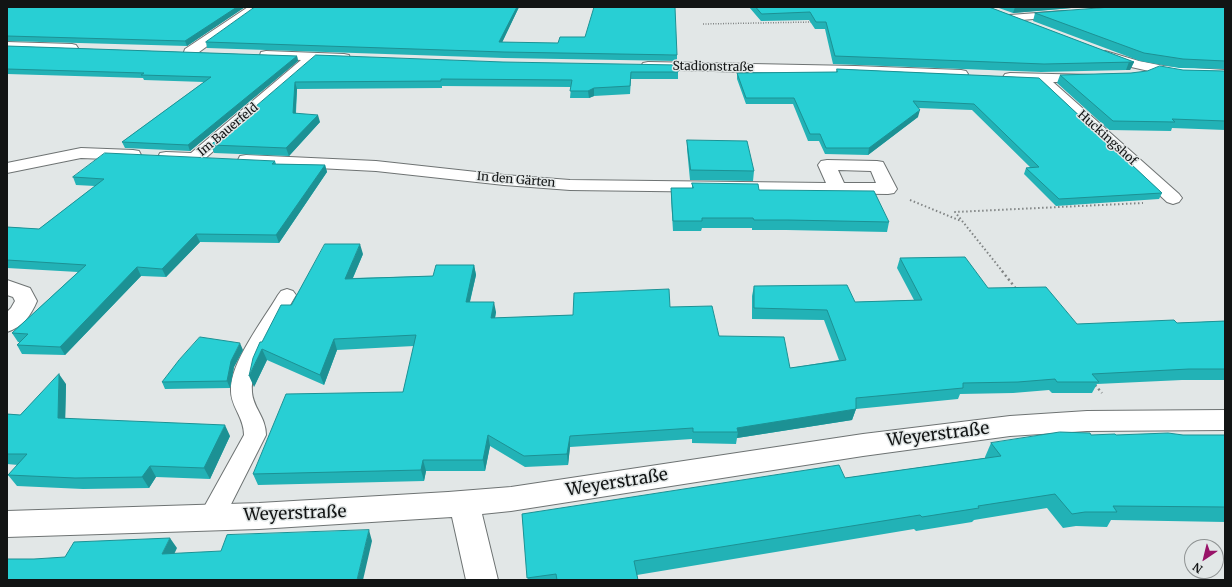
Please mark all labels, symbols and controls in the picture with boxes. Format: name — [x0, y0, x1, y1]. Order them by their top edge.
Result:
street label: Stadionstraße — [672, 59, 754, 75]
street label: Im Bauerfeld — [195, 101, 261, 159]
street label: Huckingshof — [1075, 108, 1139, 168]
street label: In den Gärten — [476, 169, 556, 191]
street label: Weyerstraße — [886, 419, 990, 451]
street label: Weyerstraße — [565, 465, 669, 501]
street label: Weyerstraße — [243, 502, 347, 526]
north arrow — [1184, 539, 1224, 579]
text: N — [1190, 560, 1205, 576]

